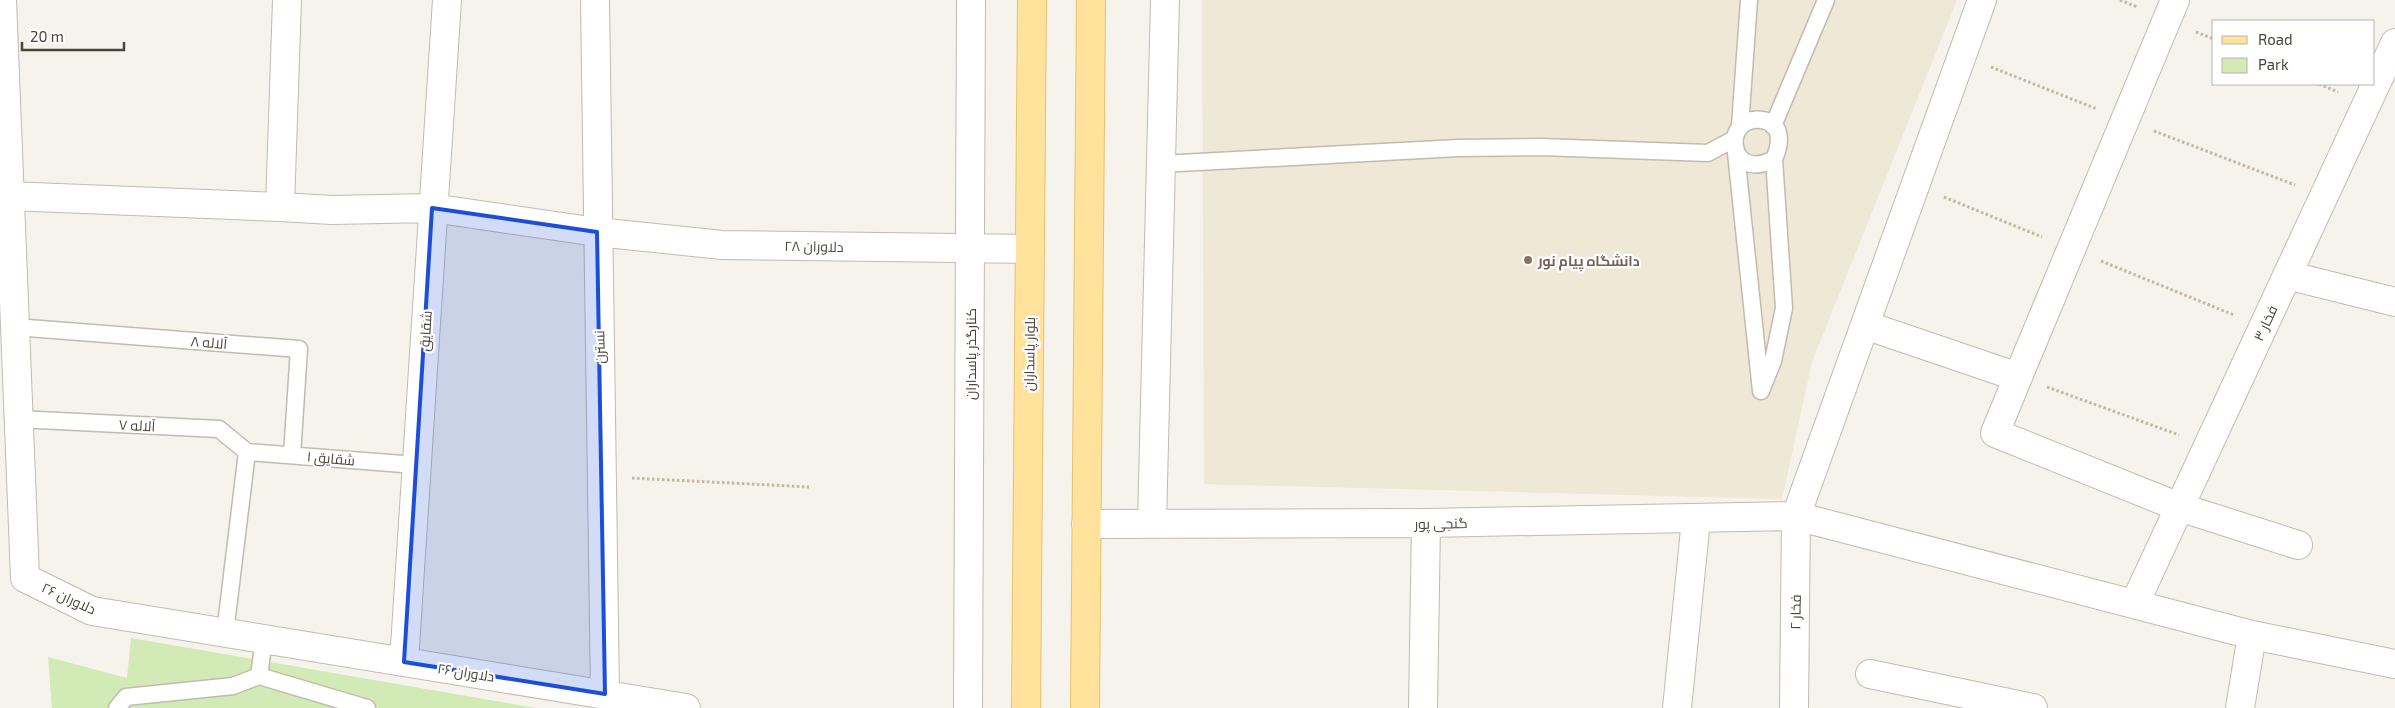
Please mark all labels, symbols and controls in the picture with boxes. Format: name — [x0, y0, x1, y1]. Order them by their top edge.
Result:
scale bar — [22, 20, 125, 52]
legend — [2212, 20, 2375, 85]
text: 20 m — [30, 27, 64, 45]
text: Road — [2258, 30, 2293, 48]
text: Park — [2258, 55, 2289, 73]
street label: دلاوران ۲۸ — [784, 237, 844, 255]
place label: دانشگاه پیام نور — [1537, 252, 1640, 272]
marker: دانشگاه پیام نور — [1522, 254, 1534, 266]
street label: فخار ۳ — [2249, 302, 2281, 344]
street label: کنارگذر پاسداران — [962, 308, 981, 400]
street label: شقایق — [415, 310, 436, 352]
street label: بلوار پاسداران — [1020, 317, 1040, 391]
street label: نسترن — [590, 330, 608, 364]
street label: آلاله ۸ — [190, 332, 228, 352]
street label: آلاله ۷ — [118, 416, 156, 434]
street label: شقایق ۱ — [306, 447, 356, 470]
street label: گنجی پور — [1413, 514, 1468, 534]
street label: دلاوران ۲۶ — [39, 579, 99, 617]
street label: فخار ۲ — [1786, 594, 1804, 630]
street label: دلاوران ۲۶ — [436, 659, 496, 685]

